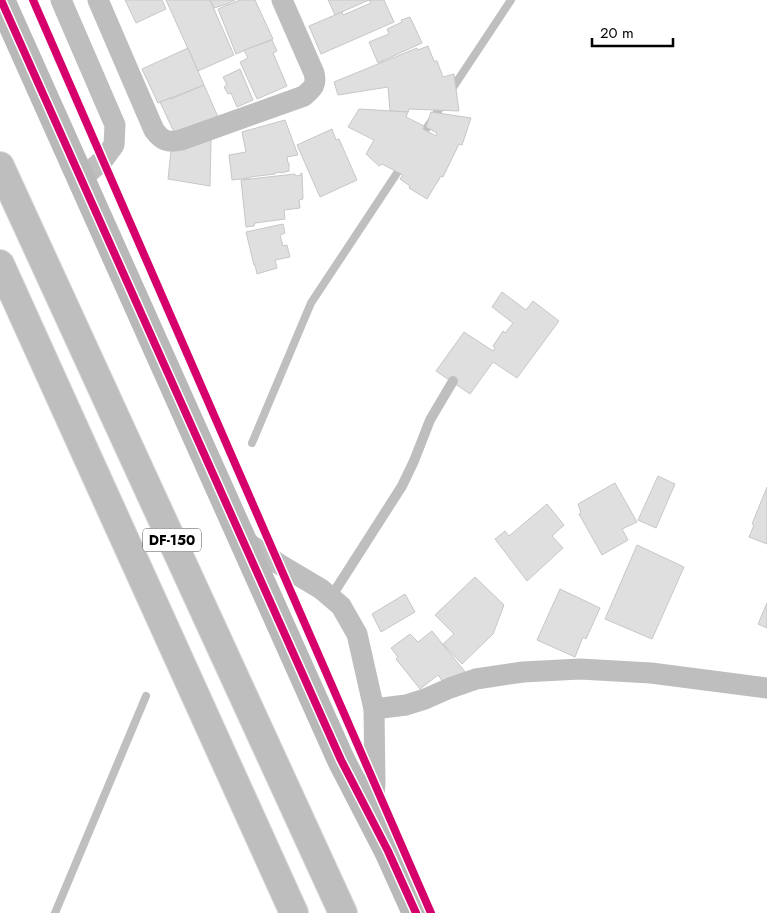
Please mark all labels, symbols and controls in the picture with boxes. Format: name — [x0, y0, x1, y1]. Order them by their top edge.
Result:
scale bar — [592, 15, 673, 47]
text: 20 m — [600, 22, 634, 44]
road number: DF-150 — [143, 528, 201, 552]

